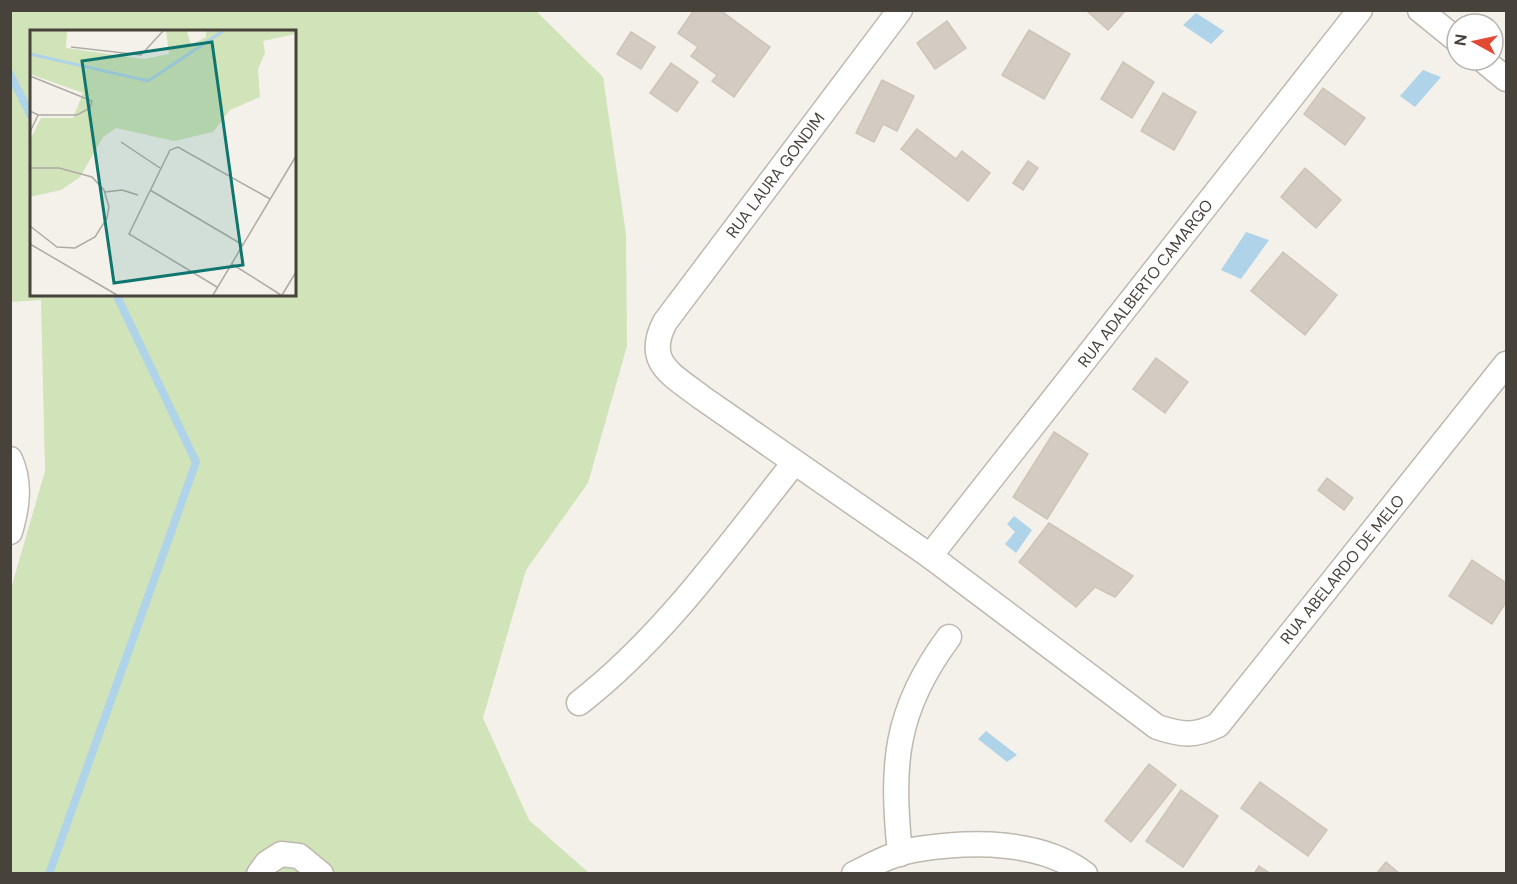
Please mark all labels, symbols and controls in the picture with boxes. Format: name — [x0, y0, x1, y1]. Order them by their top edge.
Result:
north arrow — [1445, 12, 1505, 72]
inset map — [30, 30, 296, 296]
text: N — [1449, 33, 1472, 47]
street label: RUA LAURA GONDIM — [721, 108, 829, 242]
street label: RUA ADALBERTO CAMARGO — [1073, 195, 1218, 372]
street label: RUA ABELARDO DE MELO — [1276, 490, 1409, 648]

